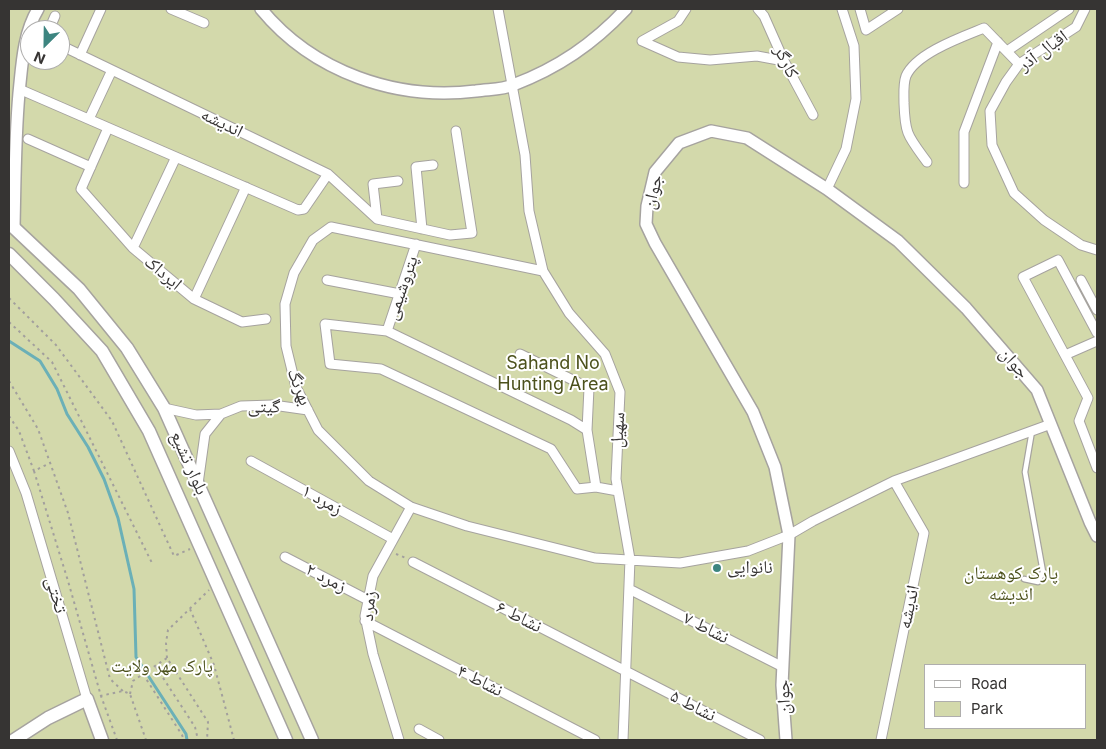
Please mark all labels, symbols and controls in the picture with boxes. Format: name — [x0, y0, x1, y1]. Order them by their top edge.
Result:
north arrow — [20, 20, 70, 70]
street label: اقبال آذر — [1014, 26, 1072, 76]
street label: کارگر — [769, 42, 803, 82]
text: N — [31, 48, 48, 68]
street label: اندیشه — [197, 104, 247, 142]
street label: جوان — [638, 173, 668, 211]
street label: ایرداک — [140, 251, 186, 295]
street label: پتروشیمی — [381, 253, 423, 323]
street label: جوان — [994, 343, 1034, 383]
park label: Sahand No Hunting Area — [497, 353, 609, 396]
street label: بهرنگ — [282, 365, 316, 409]
street label: گیتی — [247, 396, 281, 418]
street label: سهیل — [606, 412, 630, 448]
street label: بلوار تشیع — [165, 428, 213, 498]
street label: زمرد ۱ — [298, 480, 346, 520]
place label: نانوایی — [727, 557, 773, 579]
street label: زمرد ۲ — [302, 559, 350, 597]
marker: نانوایی — [711, 562, 723, 574]
park label: پارک کوهستان اندیشه — [964, 563, 1058, 606]
street label: تختی — [41, 574, 71, 616]
street label: اندیشه — [894, 583, 924, 631]
street label: زمرد — [357, 590, 381, 622]
street label: نشاط ۶ — [493, 596, 545, 638]
street label: نشاط ۷ — [680, 607, 732, 649]
park label: پارک مهر ولایت — [111, 656, 213, 678]
street label: نشاط ۴ — [454, 660, 506, 702]
legend — [924, 664, 1086, 729]
text: Road — [971, 674, 1007, 693]
street label: جوان — [773, 679, 795, 715]
street label: نشاط ۵ — [667, 685, 719, 727]
text: Park — [971, 699, 1003, 718]

